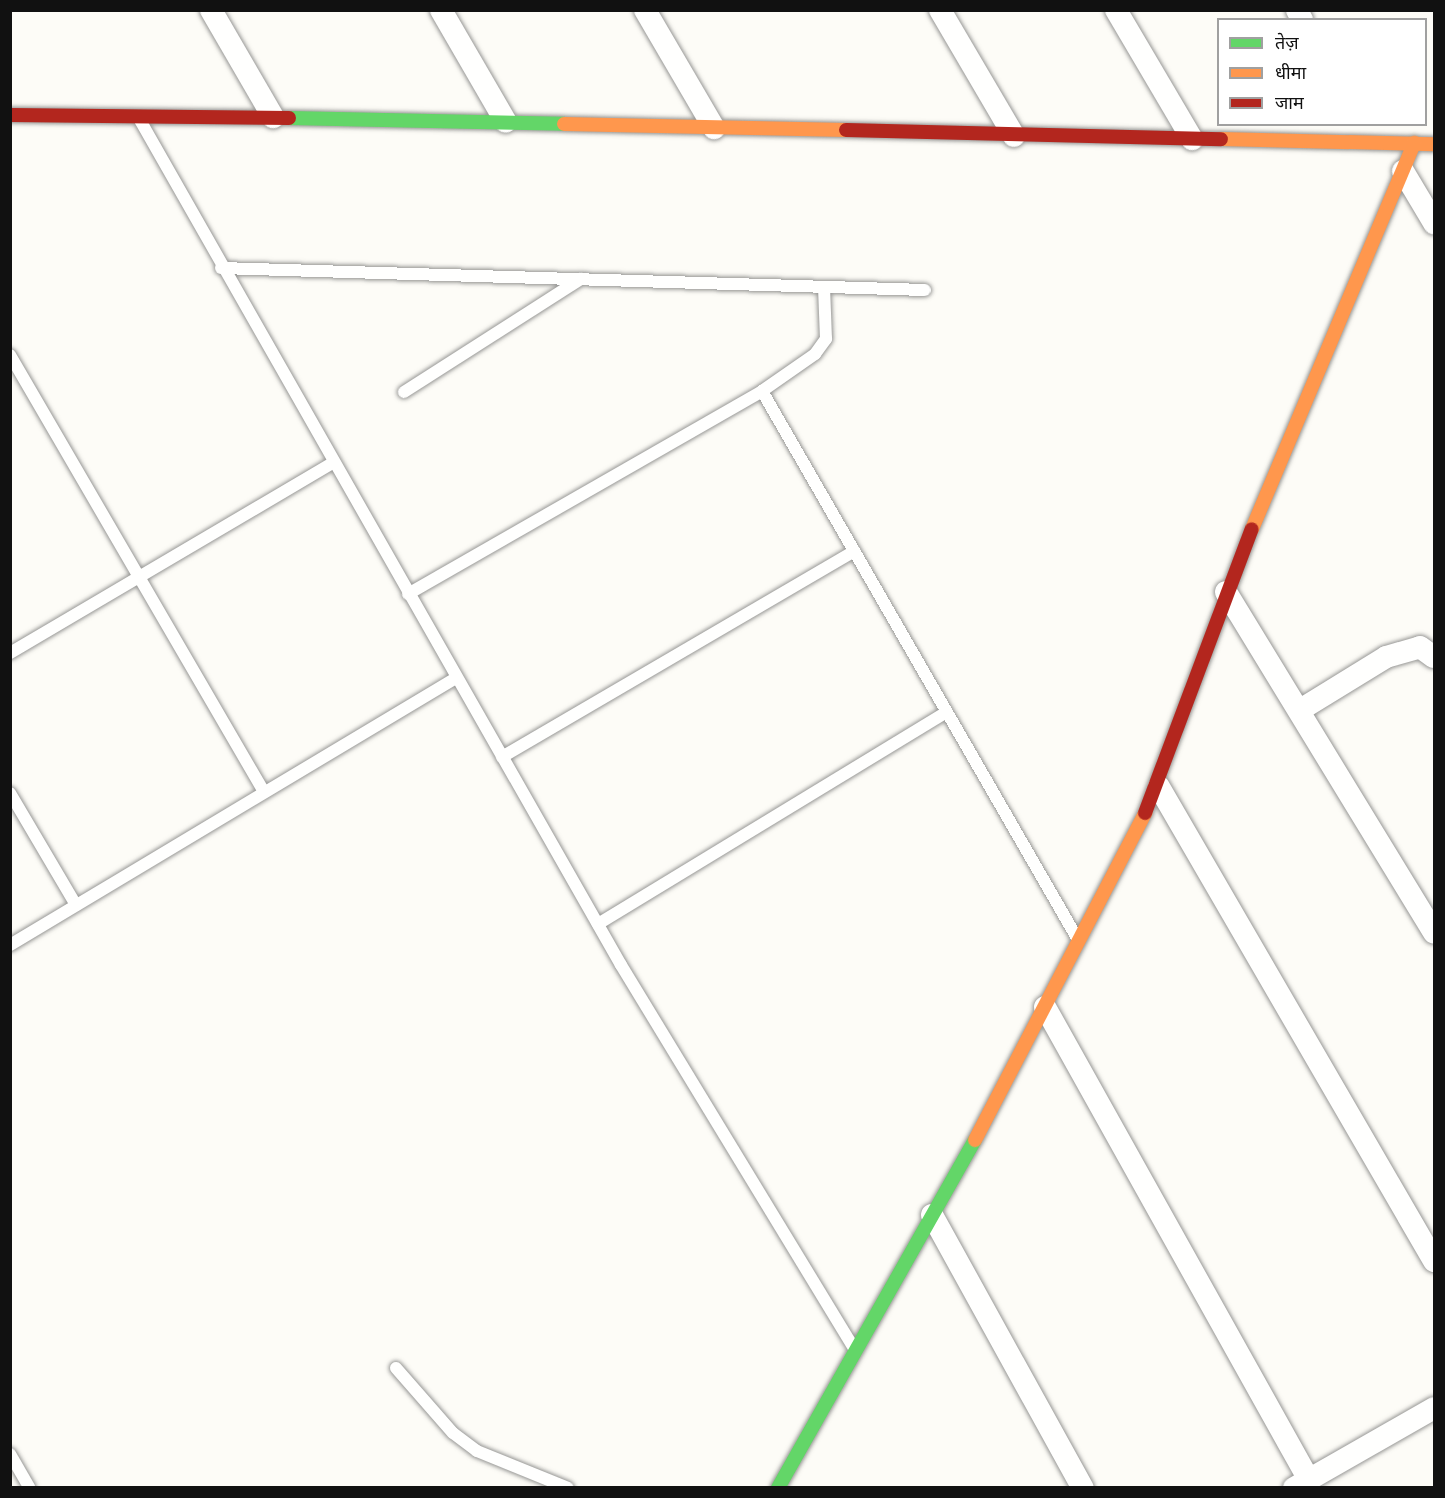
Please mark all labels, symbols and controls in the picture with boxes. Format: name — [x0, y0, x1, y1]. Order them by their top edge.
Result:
legend — [1217, 18, 1427, 126]
text: तेज़ — [1275, 31, 1299, 54]
text: धीमा — [1275, 61, 1306, 84]
text: जाम — [1275, 91, 1304, 114]

